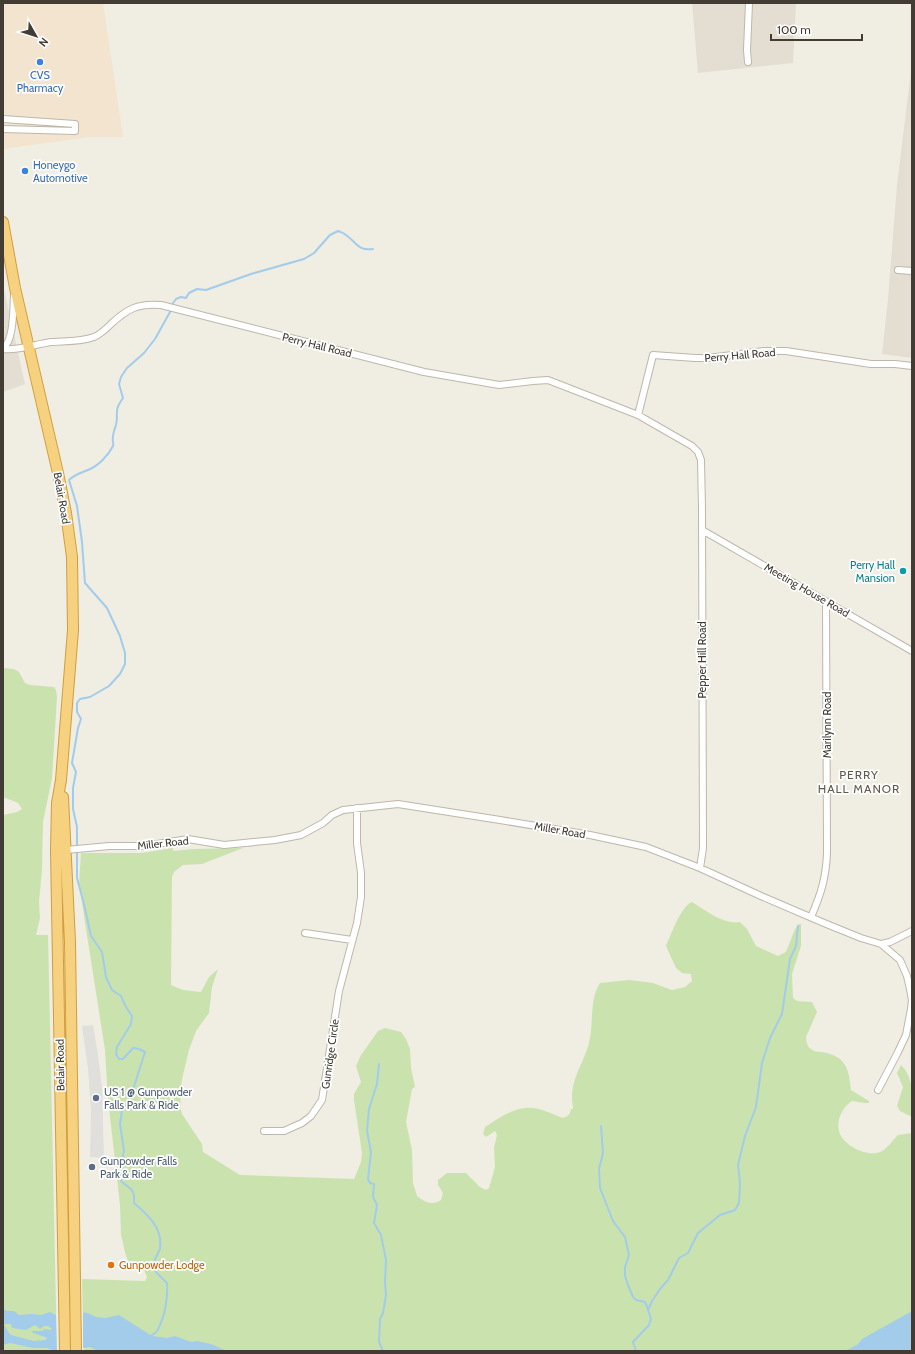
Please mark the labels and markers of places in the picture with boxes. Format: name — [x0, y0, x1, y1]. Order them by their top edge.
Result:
marker: CVS Pharmacy — [35, 57, 45, 67]
place label: CVS Pharmacy — [17, 68, 64, 95]
place label: Honeygo Automotive — [33, 158, 88, 185]
marker: Honeygo Automotive — [20, 166, 30, 176]
place label: Perry Hall Mansion — [850, 558, 895, 585]
marker: Perry Hall Mansion — [898, 566, 908, 576]
place label: US 1 @ Gunpowder Falls Park & Ride — [104, 1085, 192, 1112]
marker: US 1 @ Gunpowder Falls Park & Ride — [91, 1093, 101, 1103]
place label: Gunpowder Falls Park & Ride — [100, 1154, 178, 1181]
marker: Gunpowder Falls Park & Ride — [87, 1162, 97, 1172]
place label: Gunpowder Lodge — [119, 1258, 205, 1272]
marker: Gunpowder Lodge — [106, 1260, 116, 1270]

